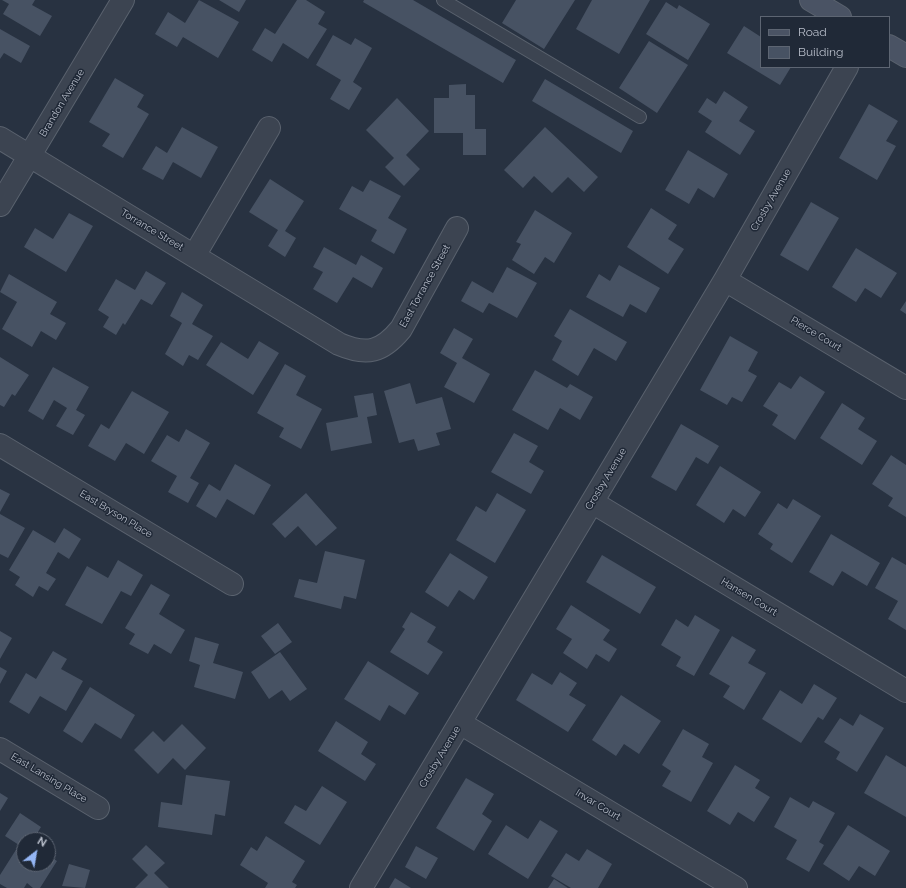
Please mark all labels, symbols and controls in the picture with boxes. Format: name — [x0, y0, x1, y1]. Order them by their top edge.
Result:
legend — [760, 16, 890, 68]
text: Road — [798, 25, 827, 39]
text: Building — [798, 45, 844, 59]
street label: Brandon Avenue — [37, 67, 87, 139]
street label: Crosby Avenue — [748, 167, 794, 233]
street label: Torrance Street — [119, 207, 185, 253]
street label: East Torrance Street — [397, 242, 453, 330]
street label: Pierce Court — [788, 314, 844, 354]
street label: Crosby Avenue — [583, 446, 629, 512]
street label: East Bryson Place — [78, 488, 154, 540]
street label: Hansen Court — [719, 576, 779, 618]
street label: Crosby Avenue — [417, 724, 463, 790]
street label: East Lansing Place — [9, 751, 89, 805]
street label: Invar Court — [573, 787, 623, 823]
north arrow — [16, 832, 56, 872]
text: N — [35, 834, 49, 850]

